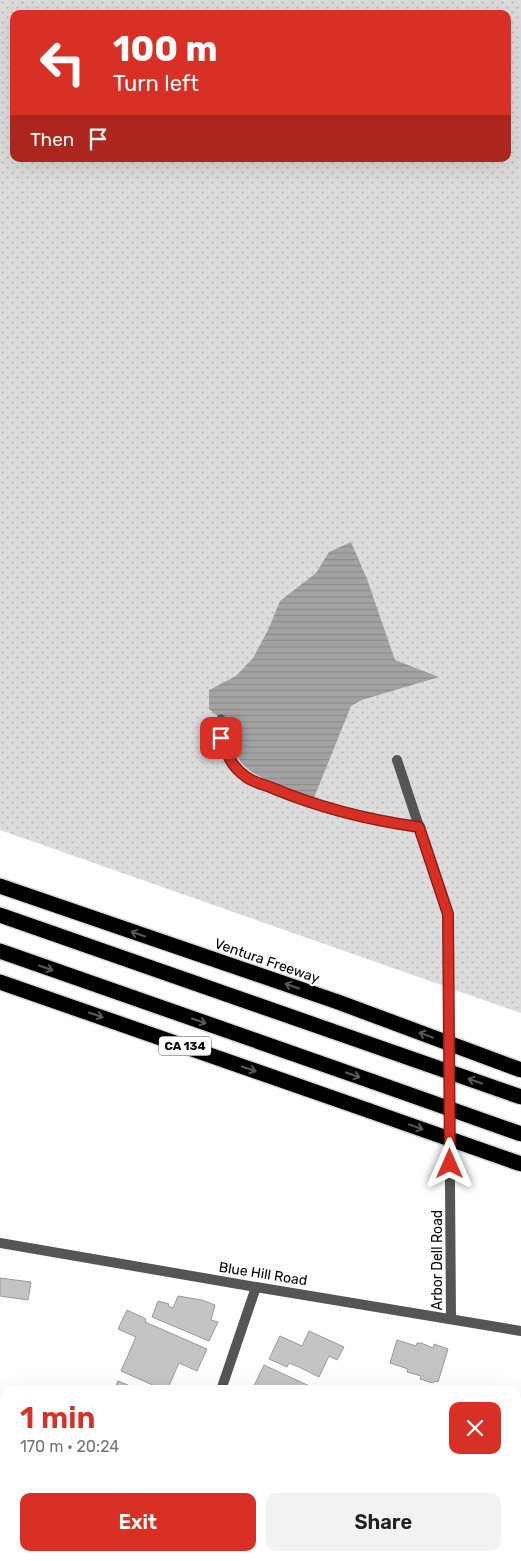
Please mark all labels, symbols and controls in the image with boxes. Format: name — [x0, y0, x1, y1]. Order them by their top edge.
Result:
text: 100 m — [113, 28, 218, 70]
icon: left — [30, 30, 95, 95]
text: Turn left — [113, 70, 199, 97]
icon: arrive — [84, 125, 112, 153]
text: Then — [30, 128, 74, 151]
pin — [200, 717, 242, 759]
icon: arrive — [207, 724, 235, 752]
one-way arrow — [130, 928, 146, 938]
street label: Ventura Freeway — [212, 935, 322, 987]
one-way arrow — [38, 963, 54, 973]
one-way arrow — [284, 981, 300, 991]
one-way arrow — [87, 1011, 103, 1021]
one-way arrow — [191, 1017, 207, 1026]
one-way arrow — [419, 1030, 434, 1039]
road number: CA 134 — [159, 1036, 211, 1056]
one-way arrow — [241, 1065, 257, 1074]
one-way arrow — [345, 1071, 360, 1080]
one-way arrow — [468, 1076, 483, 1085]
one-way arrow — [408, 1123, 423, 1132]
position arrow — [423, 1137, 475, 1189]
street label: Arbor Dell Road — [429, 1210, 446, 1310]
street label: Blue Hill Road — [218, 1259, 308, 1289]
text: 1 min — [20, 1400, 95, 1436]
button: close — [449, 1402, 501, 1454]
text: 170 m · 20:24 — [20, 1437, 119, 1456]
button: Exit — [20, 1493, 256, 1551]
button: Share — [266, 1493, 501, 1551]

